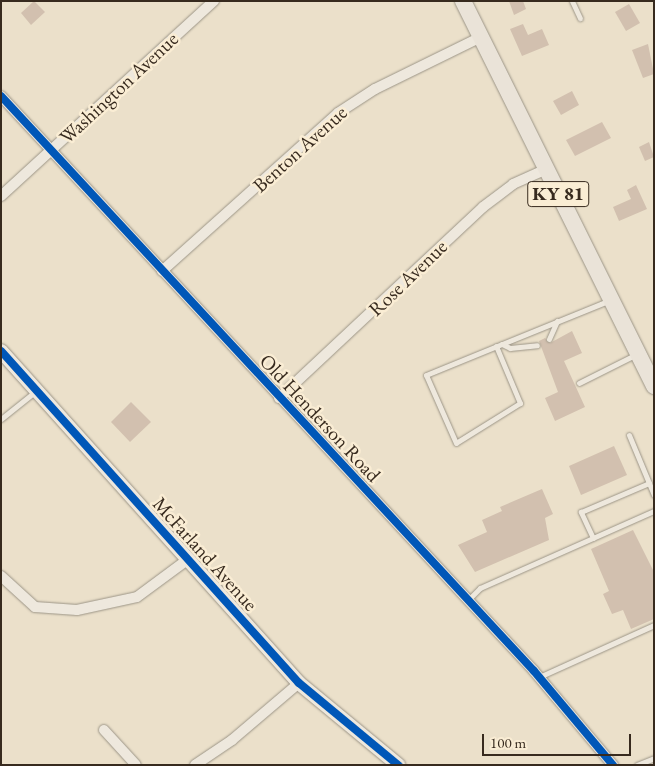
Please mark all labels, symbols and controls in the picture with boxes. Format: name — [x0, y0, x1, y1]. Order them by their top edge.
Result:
street label: Washington Avenue — [55, 27, 183, 149]
street label: Benton Avenue — [248, 101, 352, 197]
road number: KY 81 — [527, 178, 589, 210]
street label: Rose Avenue — [364, 235, 452, 321]
street label: Old Henderson Road — [255, 349, 385, 487]
street label: McFarland Avenue — [148, 492, 262, 616]
scale bar — [485, 724, 634, 756]
text: 100 m — [490, 733, 526, 752]

